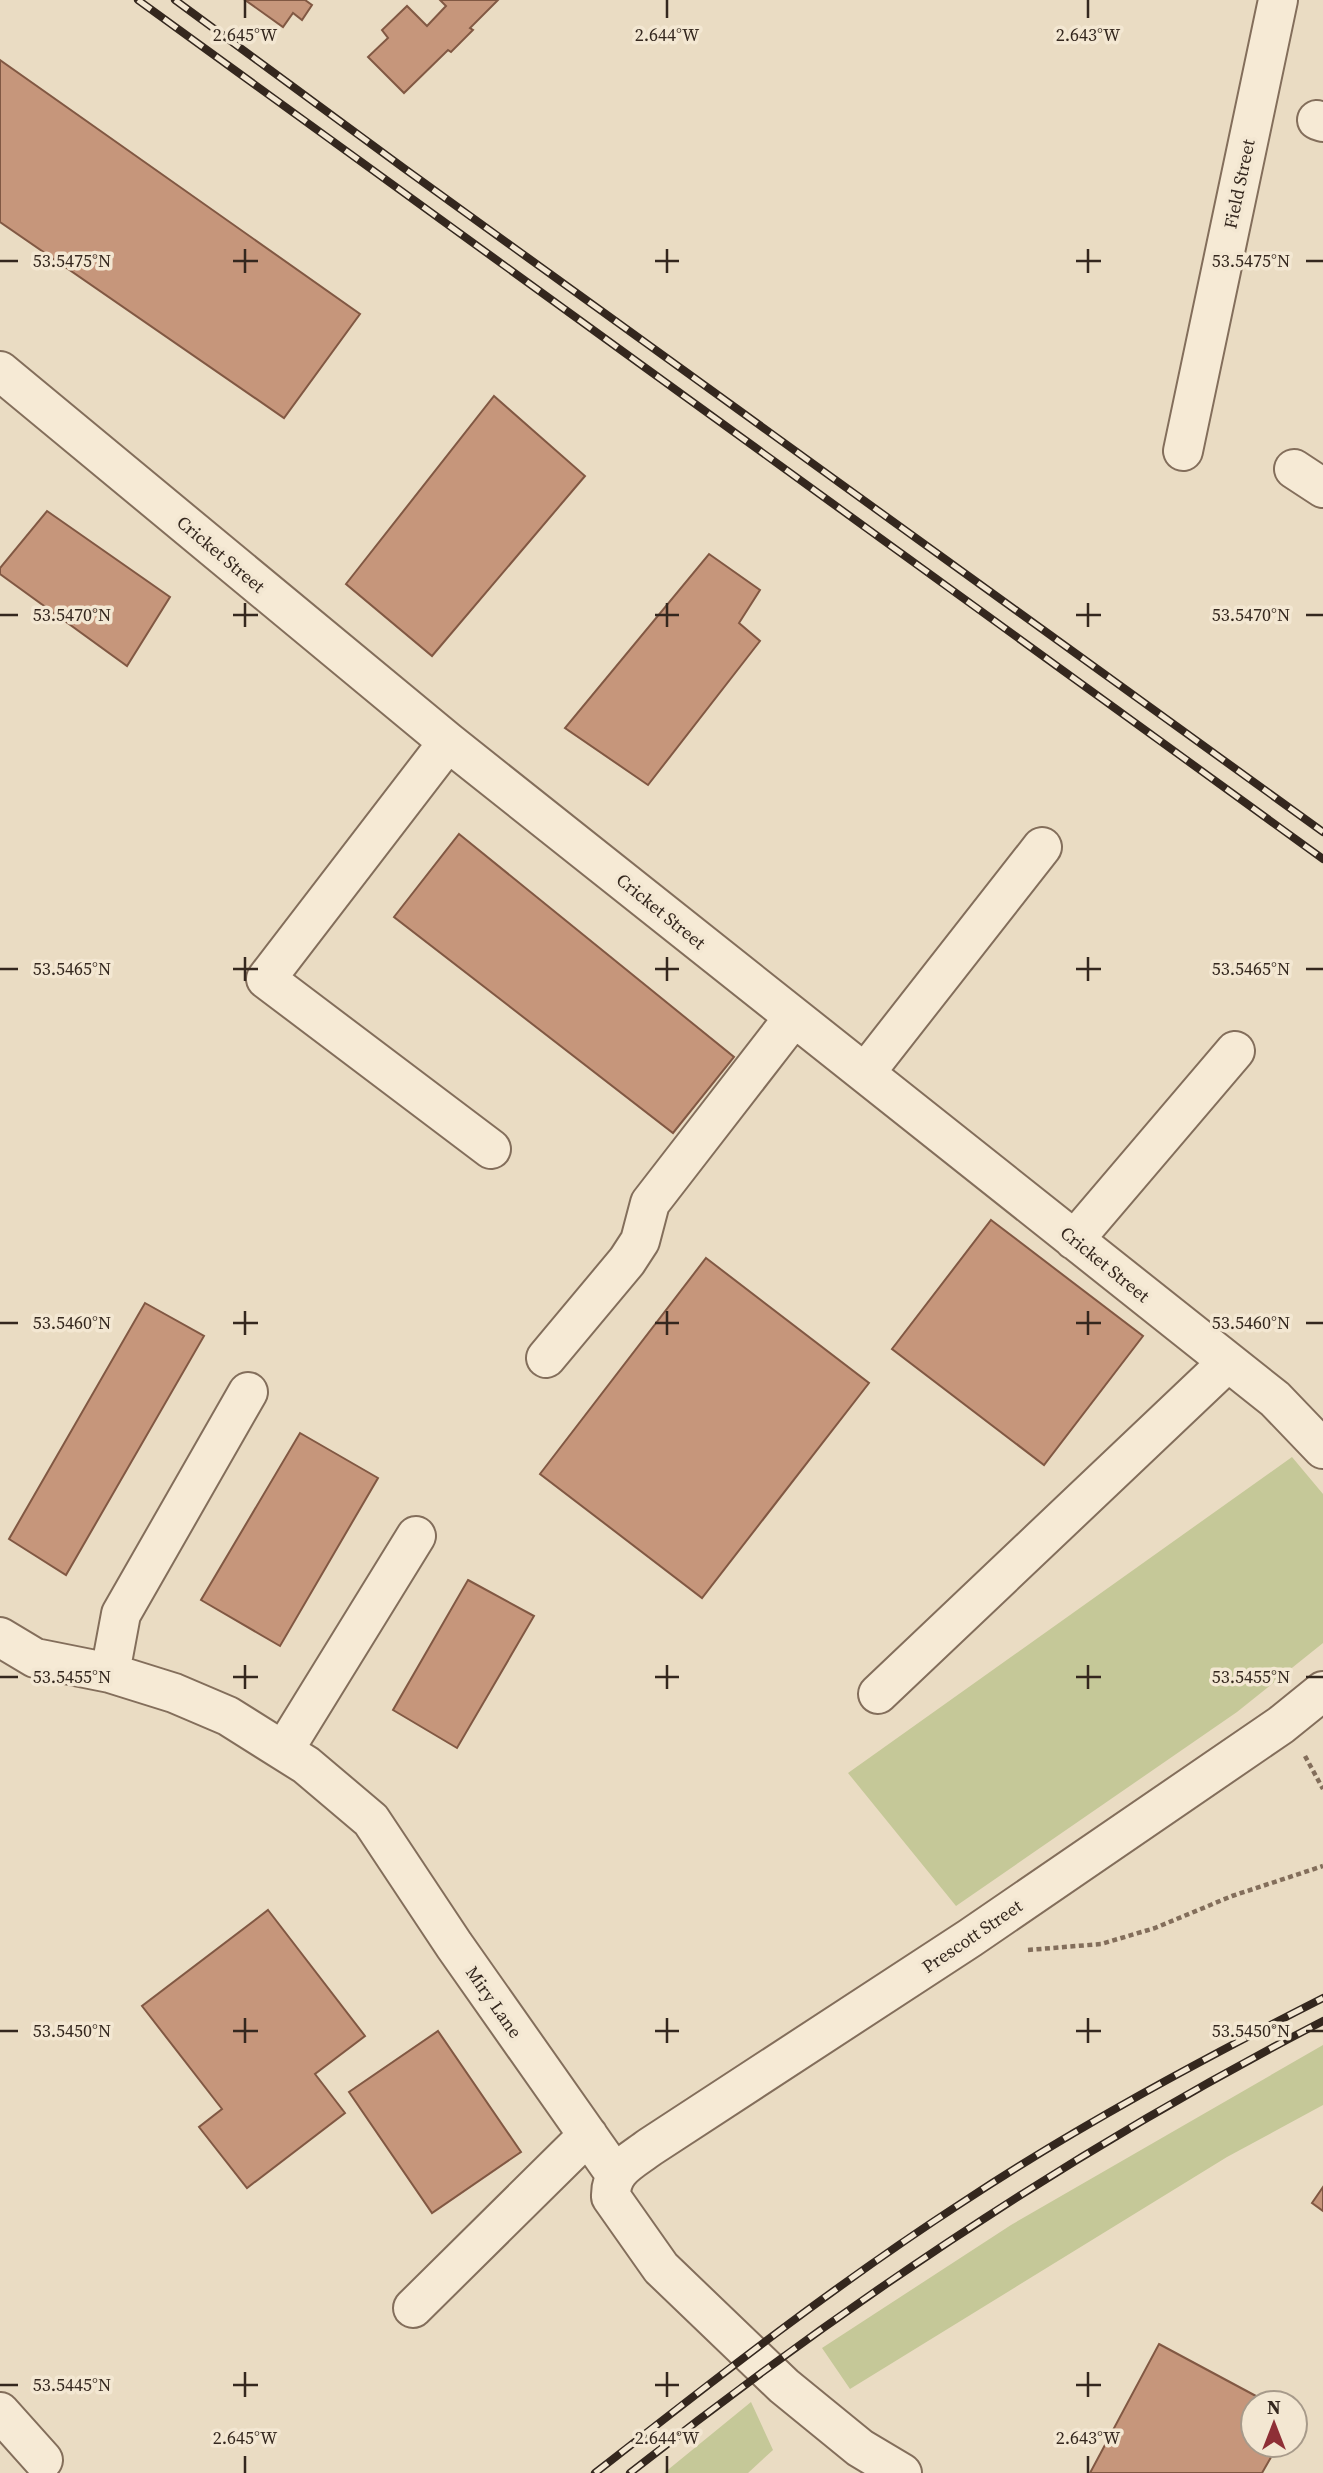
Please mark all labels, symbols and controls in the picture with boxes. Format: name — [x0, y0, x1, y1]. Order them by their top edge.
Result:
text: 2.645°W — [213, 22, 278, 47]
text: 2.644°W — [635, 22, 700, 47]
text: 2.643°W — [1056, 22, 1121, 47]
street label: Field Street — [1217, 137, 1261, 231]
text: 53.5475°N — [33, 248, 111, 273]
text: 53.5475°N — [1212, 248, 1290, 273]
street label: Cricket Street — [172, 510, 271, 598]
text: 53.5470°N — [33, 602, 111, 627]
text: 53.5470°N — [1212, 602, 1290, 627]
street label: Cricket Street — [611, 867, 711, 955]
text: 53.5465°N — [33, 956, 111, 981]
text: 53.5465°N — [1212, 956, 1290, 981]
street label: Cricket Street — [1055, 1220, 1155, 1308]
text: 53.5460°N — [33, 1310, 111, 1335]
text: 53.5460°N — [1212, 1310, 1290, 1335]
text: 53.5455°N — [33, 1664, 111, 1689]
text: 53.5455°N — [1212, 1664, 1290, 1689]
street label: Prescott Street — [917, 1893, 1027, 1979]
street label: Miry Lane — [460, 1961, 528, 2043]
text: 53.5450°N — [33, 2018, 111, 2043]
text: 53.5450°N — [1212, 2018, 1290, 2043]
text: 53.5445°N — [33, 2372, 111, 2397]
north arrow — [1239, 2389, 1309, 2459]
text: N — [1267, 2394, 1281, 2420]
text: 2.645°W — [213, 2425, 278, 2450]
text: 2.644°W — [635, 2425, 700, 2450]
text: 2.643°W — [1056, 2425, 1121, 2450]

